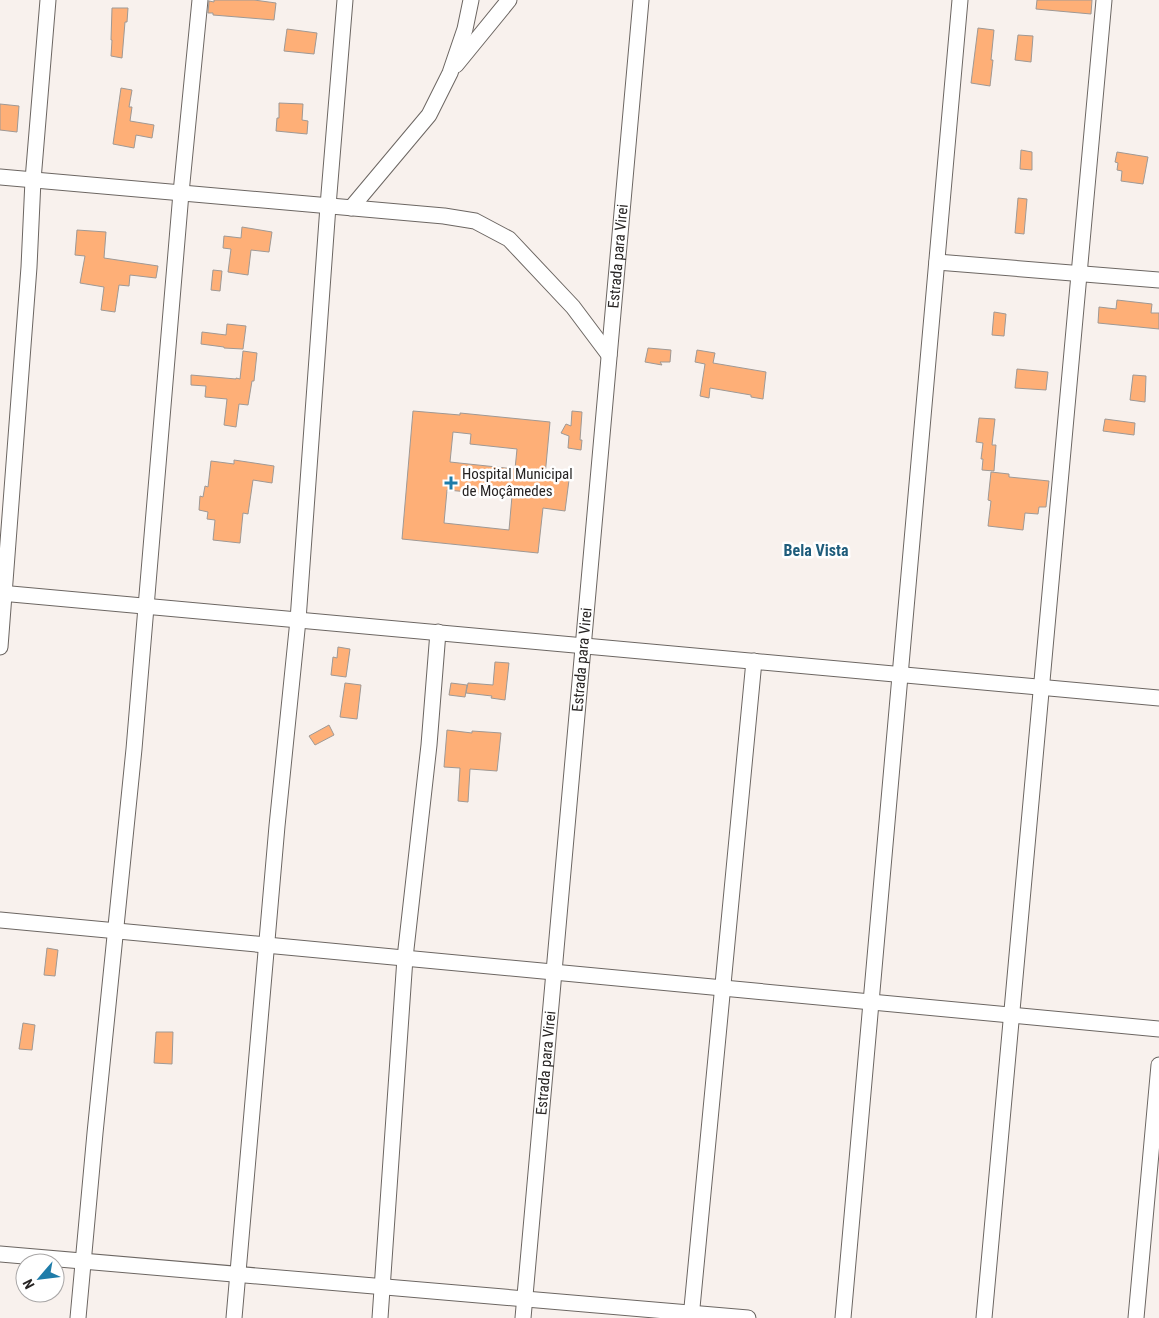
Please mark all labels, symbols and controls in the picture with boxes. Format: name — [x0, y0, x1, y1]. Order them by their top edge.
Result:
street label: Estrada para Virei — [604, 203, 632, 309]
place label: Hospital Municipal de Moçâmedes — [462, 465, 573, 500]
marker: Hospital Municipal de Moçâmedes — [444, 476, 458, 490]
district label: Bela Vista — [784, 541, 849, 560]
street label: Estrada para Virei — [568, 607, 596, 713]
street label: Estrada para Virei — [532, 1010, 559, 1116]
north arrow — [15, 1253, 65, 1303]
text: N — [19, 1277, 38, 1292]

